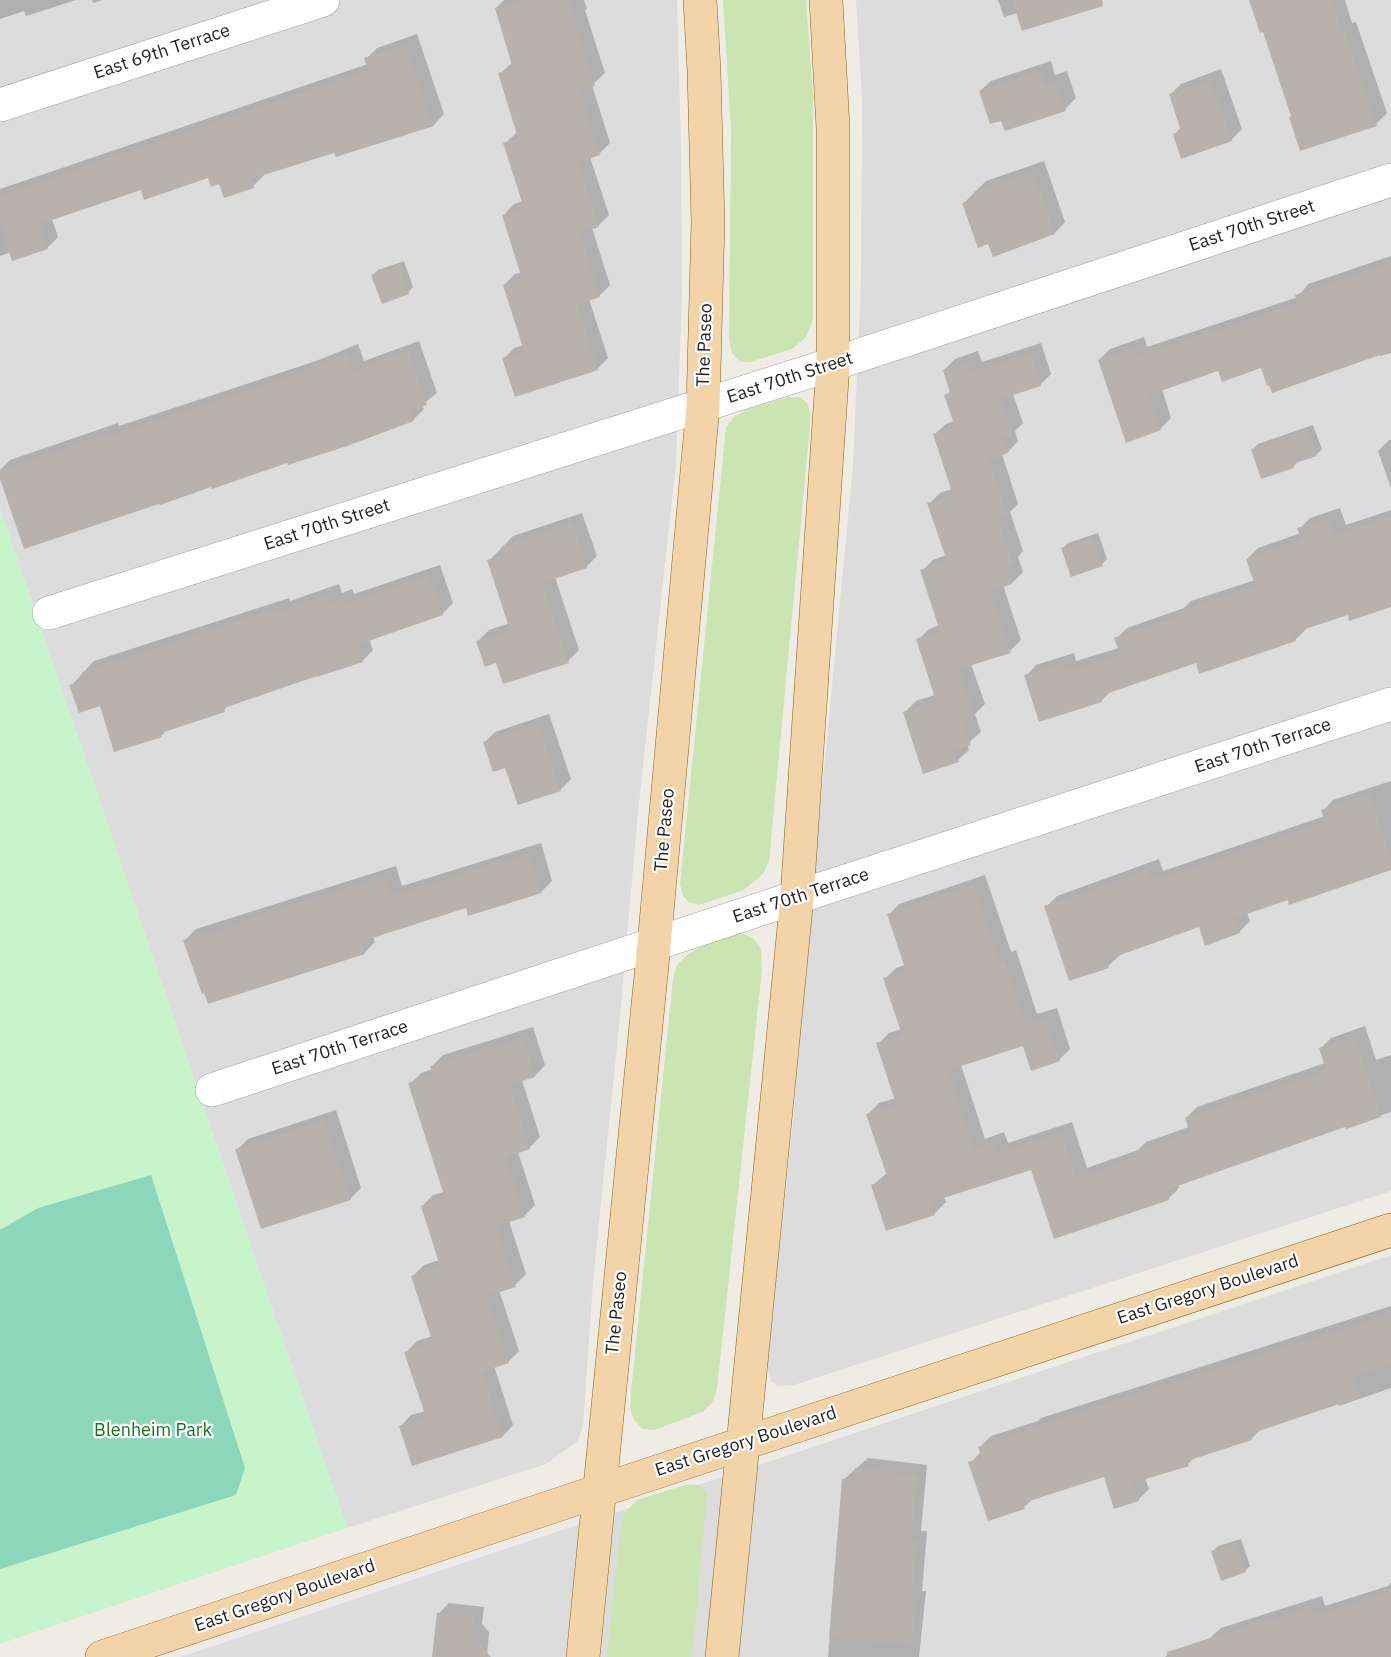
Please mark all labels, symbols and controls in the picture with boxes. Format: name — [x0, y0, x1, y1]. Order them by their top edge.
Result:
street label: East 69th Terrace — [91, 20, 233, 84]
street label: East 70th Street — [1186, 195, 1318, 257]
street label: The Paseo — [693, 303, 717, 387]
street label: East 70th Street — [724, 347, 856, 409]
street label: East 70th Street — [261, 494, 393, 556]
street label: East 70th Terrace — [1192, 714, 1334, 778]
street label: The Paseo — [651, 787, 679, 873]
street label: East 70th Terrace — [730, 864, 872, 928]
street label: East 70th Terrace — [269, 1016, 411, 1080]
street label: East Gregory Boulevard — [1114, 1250, 1302, 1330]
street label: The Paseo — [602, 1270, 632, 1356]
street label: East Gregory Boulevard — [652, 1402, 840, 1482]
park label: Blenheim Park — [94, 1420, 212, 1442]
street label: East Gregory Boulevard — [192, 1555, 378, 1637]

